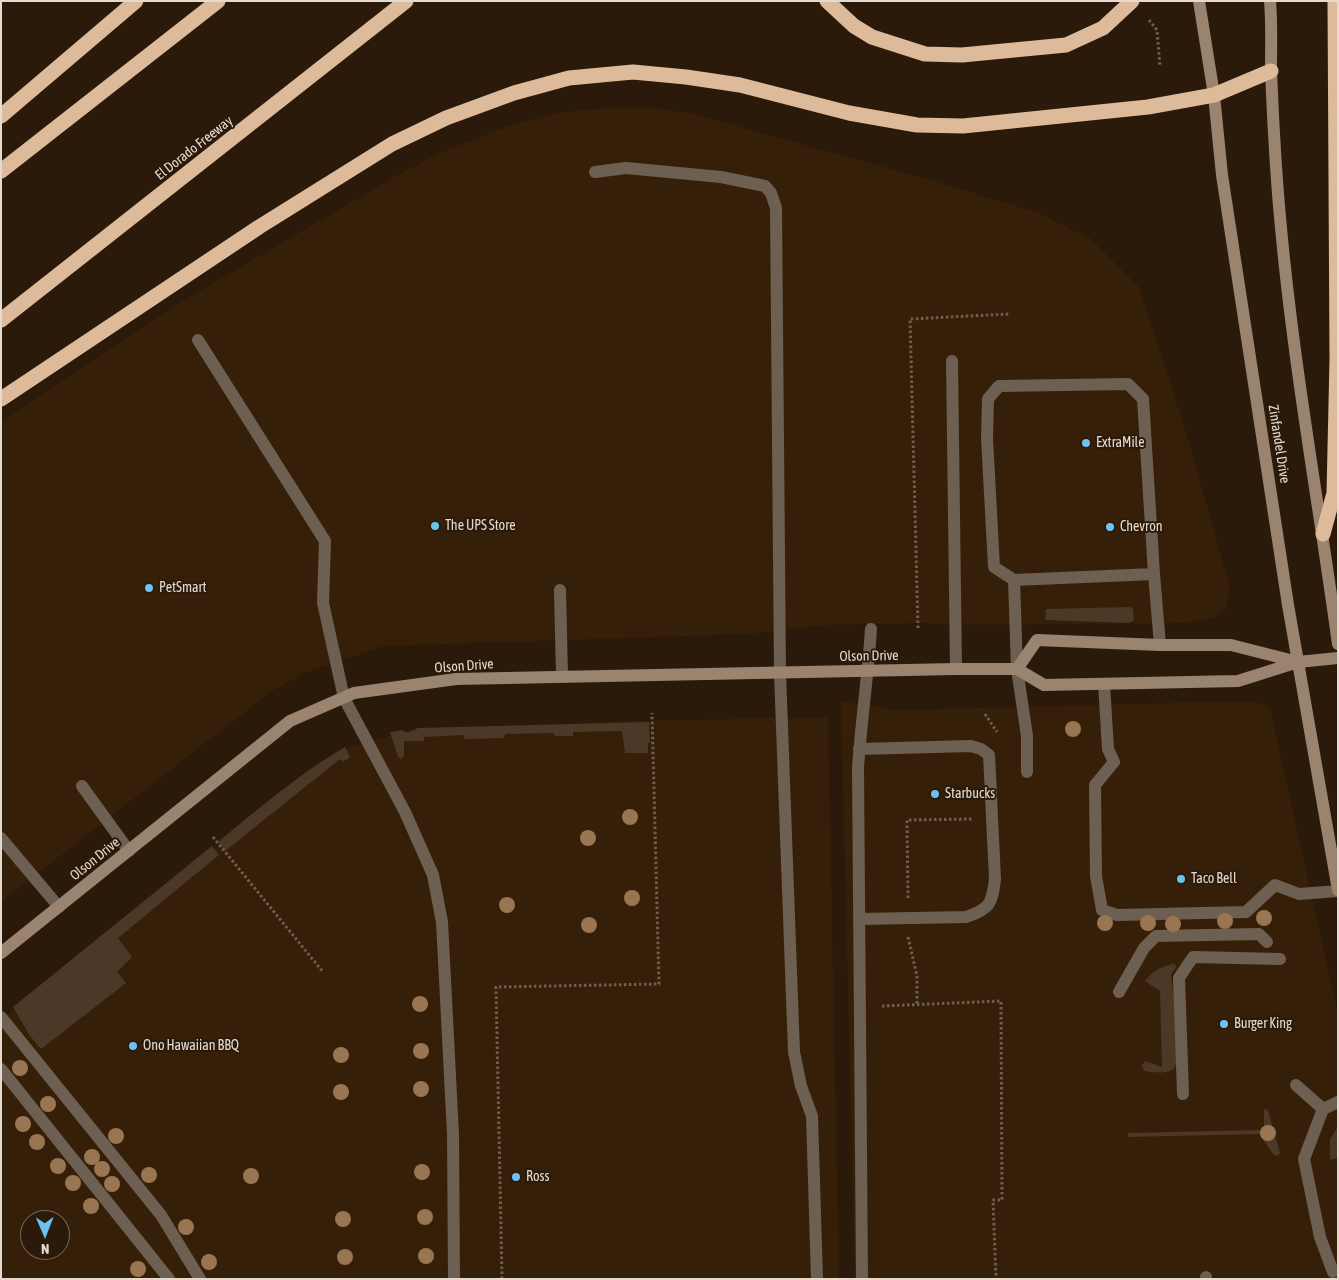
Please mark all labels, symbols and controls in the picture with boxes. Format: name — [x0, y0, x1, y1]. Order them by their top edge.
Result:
street label: El Dorado Freeway — [152, 112, 236, 184]
street label: Zinfandel Drive — [1265, 404, 1293, 484]
place label: ExtraMile — [1096, 435, 1145, 451]
marker: ExtraMile — [1080, 437, 1092, 449]
place label: The UPS Store — [445, 518, 516, 534]
place label: Chevron — [1120, 519, 1163, 535]
marker: The UPS Store — [429, 520, 441, 532]
marker: Chevron — [1104, 521, 1116, 533]
place label: PetSmart — [159, 580, 207, 596]
marker: PetSmart — [143, 582, 155, 594]
street label: Olson Drive — [839, 647, 899, 665]
street label: Olson Drive — [434, 656, 494, 676]
place label: Starbucks — [945, 786, 995, 802]
marker: Starbucks — [929, 788, 941, 800]
street label: Olson Drive — [67, 834, 123, 884]
place label: Taco Bell — [1191, 871, 1237, 887]
marker: Taco Bell — [1175, 873, 1187, 885]
place label: Burger King — [1234, 1016, 1292, 1032]
marker: Burger King — [1218, 1018, 1230, 1030]
place label: Ono Hawaiian BBQ — [143, 1038, 239, 1054]
marker: Ono Hawaiian BBQ — [127, 1040, 139, 1052]
place label: Ross — [526, 1169, 549, 1185]
marker: Ross — [510, 1171, 522, 1183]
north arrow — [20, 1210, 70, 1260]
text: N — [41, 1241, 50, 1257]

